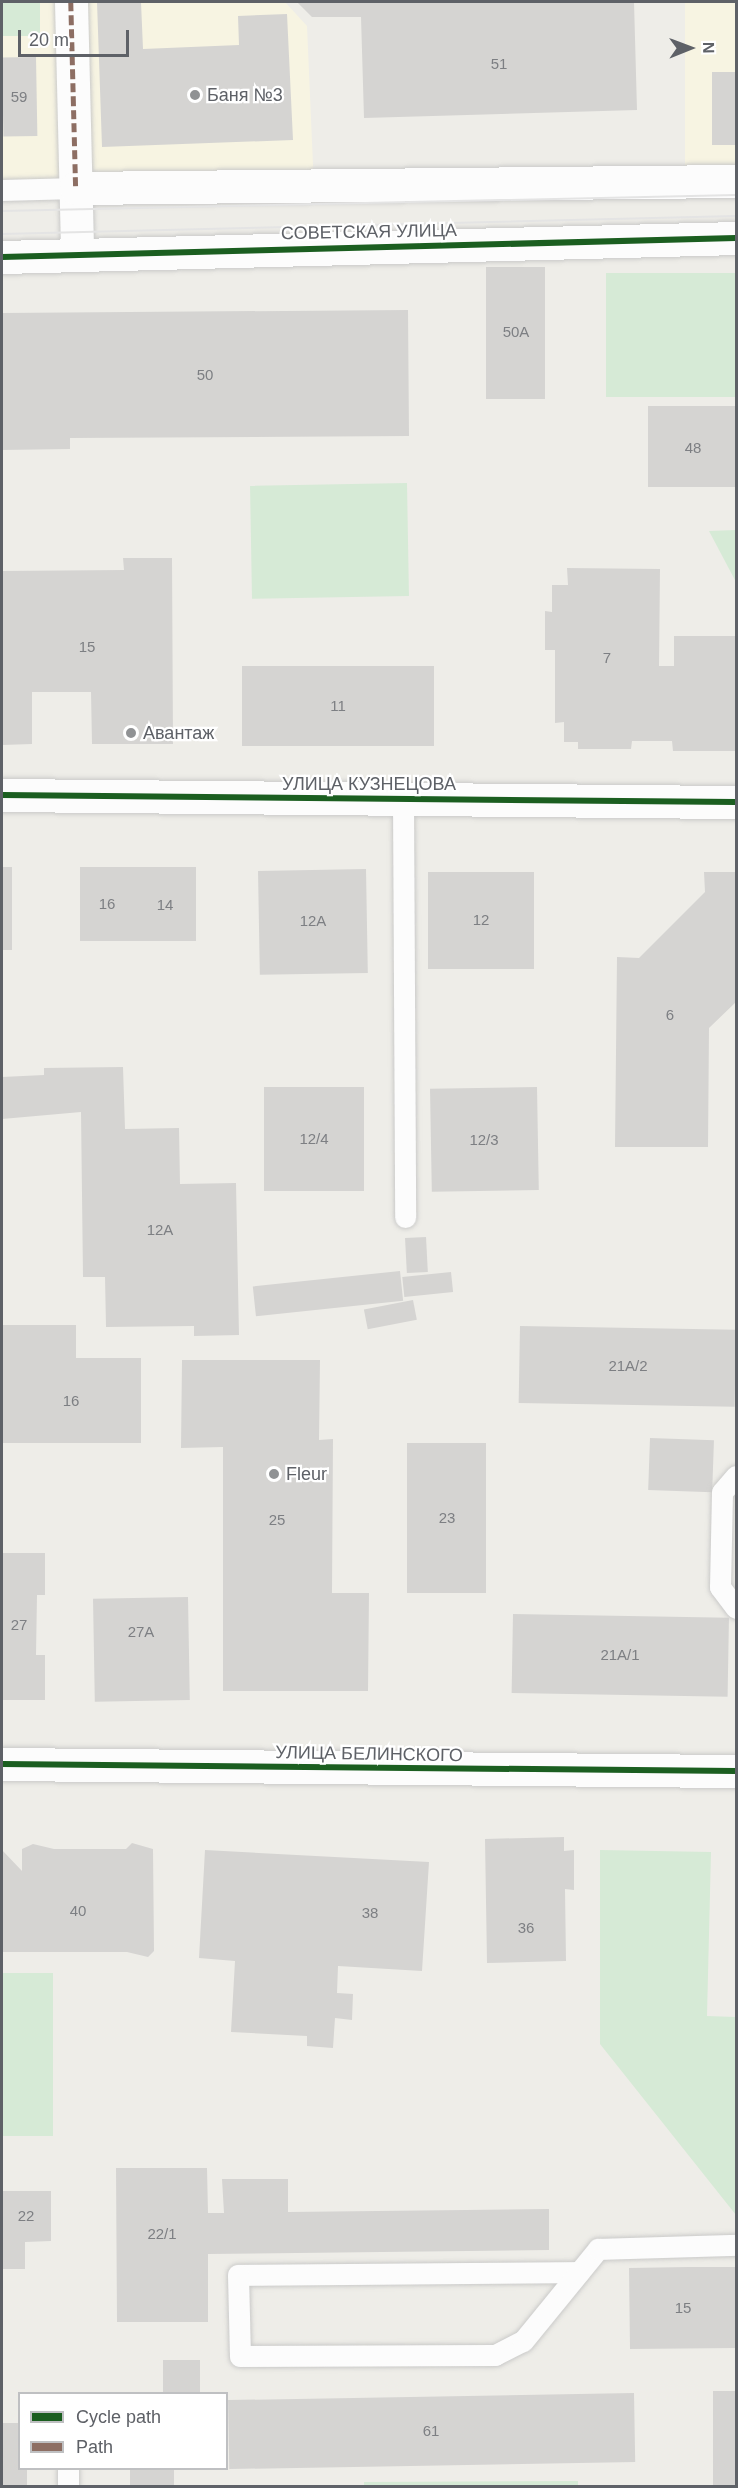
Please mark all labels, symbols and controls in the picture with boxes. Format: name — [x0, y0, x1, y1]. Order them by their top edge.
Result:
scale bar — [21, 18, 132, 56]
north arrow — [660, 18, 720, 78]
text: 20 m — [29, 30, 69, 50]
text: N — [700, 42, 717, 54]
house number: 51 — [491, 55, 507, 73]
place label: Баня №3 — [207, 84, 283, 106]
house number: 59 — [11, 88, 27, 106]
marker: Баня №3 — [188, 88, 202, 102]
street label: СОВЕТСКАЯ УЛИЦА — [281, 220, 457, 244]
house number: 50А — [503, 323, 529, 341]
house number: 50 — [197, 366, 213, 384]
house number: 48 — [685, 439, 701, 457]
house number: 15 — [79, 638, 95, 656]
house number: 7 — [603, 649, 611, 667]
house number: 11 — [330, 697, 346, 715]
place label: Авантаж — [143, 722, 214, 744]
marker: Авантаж — [124, 726, 138, 740]
street label: УЛИЦА КУЗНЕЦОВА — [282, 773, 456, 795]
house number: 16 — [99, 895, 115, 913]
house number: 14 — [157, 896, 173, 914]
house number: 12 — [473, 911, 489, 929]
house number: 12А — [300, 912, 326, 930]
house number: 6 — [666, 1006, 674, 1024]
house number: 12/4 — [299, 1130, 329, 1148]
house number: 12/3 — [469, 1131, 499, 1149]
house number: 12А — [147, 1221, 173, 1239]
house number: 21А/2 — [608, 1357, 648, 1375]
house number: 16 — [63, 1392, 79, 1410]
place label: Fleur — [286, 1463, 327, 1485]
marker: Fleur — [267, 1467, 281, 1481]
house number: 23 — [439, 1509, 455, 1527]
house number: 25 — [269, 1511, 285, 1529]
house number: 27 — [11, 1616, 27, 1634]
house number: 27А — [128, 1623, 154, 1641]
house number: 21А/1 — [600, 1646, 640, 1664]
street label: УЛИЦА БЕЛИНСКОГО — [275, 1742, 463, 1766]
house number: 40 — [70, 1902, 86, 1920]
house number: 38 — [362, 1904, 378, 1922]
house number: 36 — [518, 1919, 534, 1937]
house number: 22 — [18, 2207, 34, 2225]
house number: 22/1 — [147, 2225, 177, 2243]
house number: 15 — [675, 2299, 691, 2317]
legend — [18, 2392, 228, 2470]
text: Cycle path — [76, 2407, 161, 2427]
house number: 61 — [423, 2422, 439, 2440]
text: Path — [76, 2437, 113, 2457]

